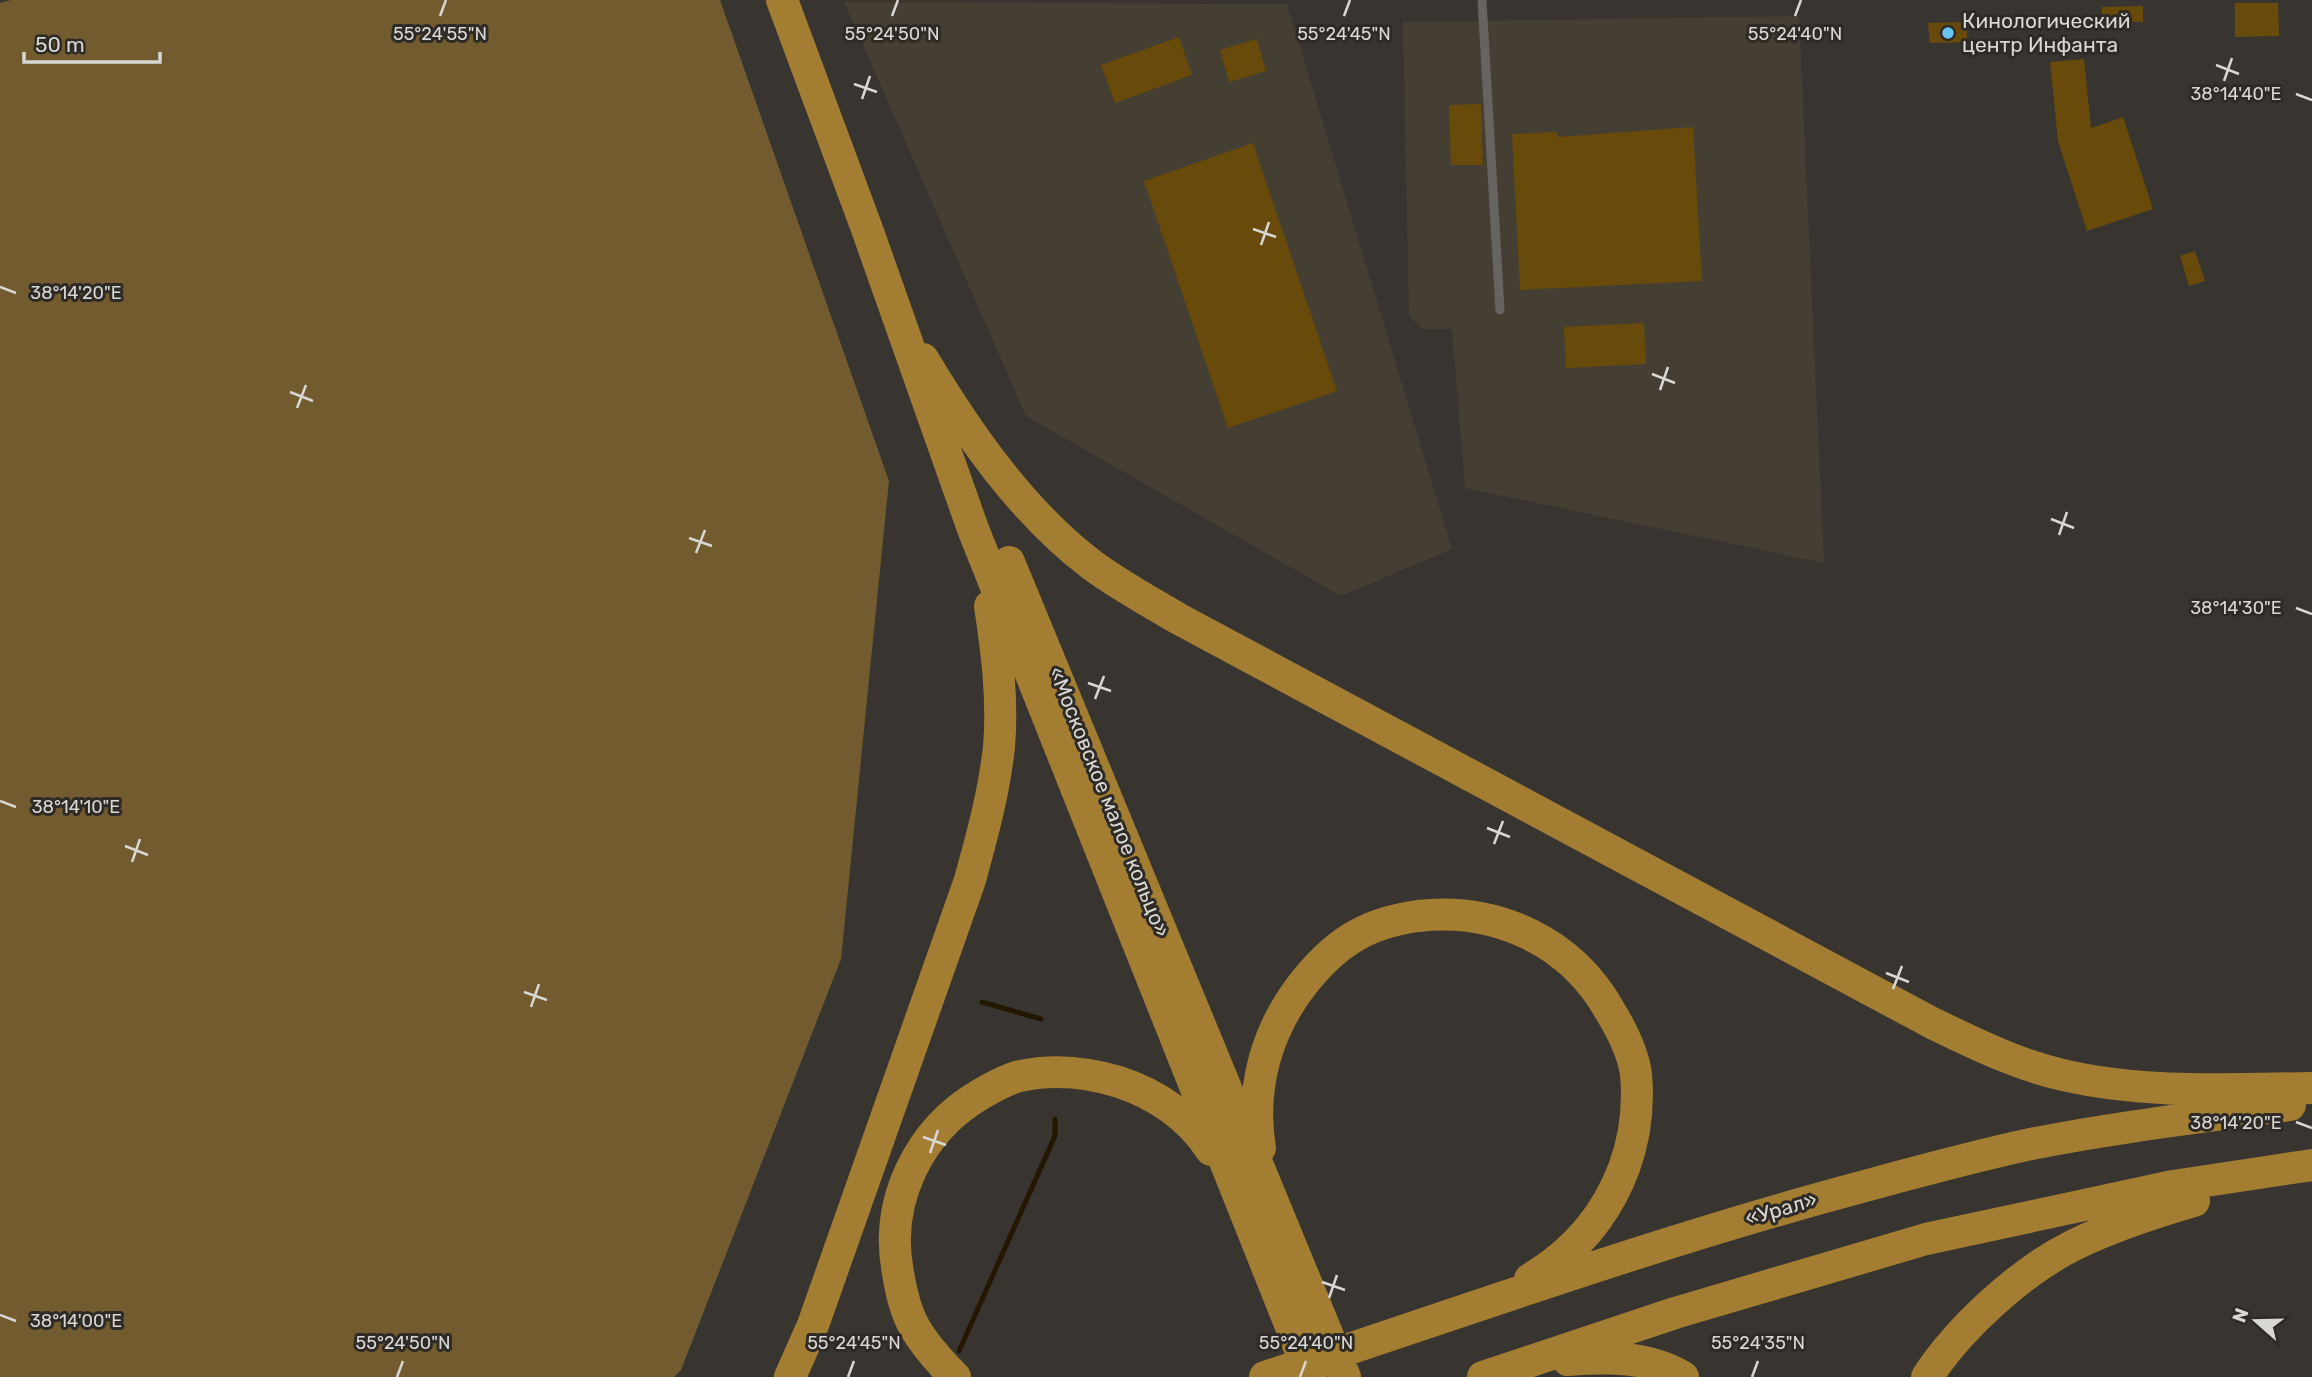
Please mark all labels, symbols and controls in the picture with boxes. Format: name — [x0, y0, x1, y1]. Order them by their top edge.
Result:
place label: Кинологический центр Инфанта — [1962, 8, 2131, 57]
scale bar — [24, 21, 161, 65]
text: 55°24'55"N — [393, 23, 487, 45]
text: 55°24'50"N — [845, 23, 939, 45]
text: 55°24'45"N — [1297, 23, 1391, 45]
text: 55°24'40"N — [1748, 23, 1842, 45]
marker: Кинологический центр Инфанта — [1940, 25, 1956, 41]
text: 50 m — [35, 32, 85, 57]
text: 38°14'40"E — [2191, 83, 2281, 105]
text: 38°14'20"E — [30, 282, 122, 304]
text: 38°14'30"E — [2190, 597, 2282, 619]
street label: «Московское малое кольцо» — [1044, 663, 1175, 941]
text: 38°14'10"E — [32, 796, 120, 818]
text: 38°14'20"E — [2190, 1112, 2282, 1134]
street label: «Урал» — [1742, 1186, 1820, 1231]
north arrow — [2221, 1286, 2291, 1356]
text: N — [2227, 1305, 2254, 1326]
text: 38°14'00"E — [30, 1310, 122, 1332]
text: 55°24'50"N — [356, 1332, 450, 1354]
text: 55°24'45"N — [807, 1332, 901, 1354]
text: 55°24'40"N — [1259, 1332, 1353, 1354]
text: 55°24'35"N — [1711, 1332, 1805, 1354]

